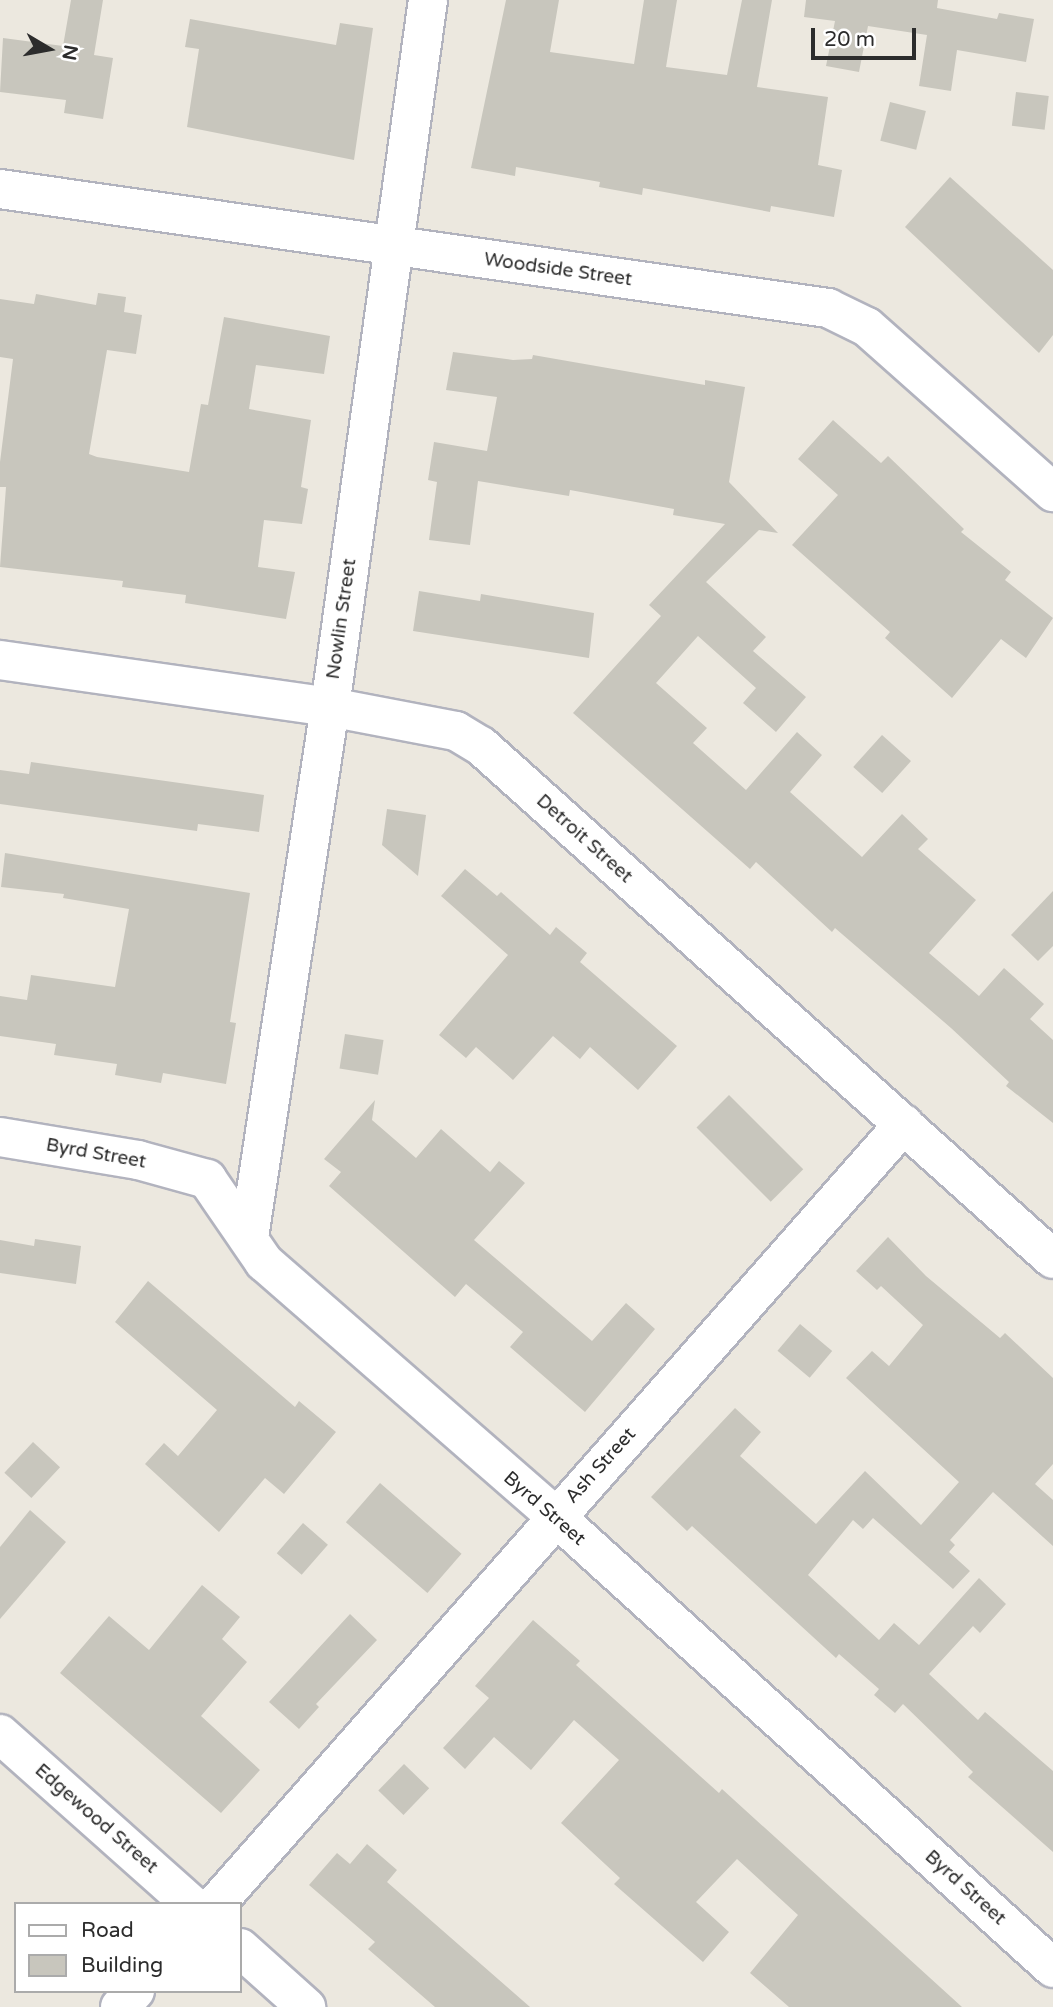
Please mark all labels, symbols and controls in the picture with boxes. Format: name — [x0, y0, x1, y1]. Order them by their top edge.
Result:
north arrow — [14, 14, 84, 84]
scale bar — [815, 14, 920, 58]
text: 20 m — [824, 27, 875, 52]
text: N — [58, 43, 82, 62]
street label: Woodside Street — [482, 248, 634, 292]
street label: Nowlin Street — [322, 557, 362, 681]
street label: Detroit Street — [531, 790, 637, 888]
street label: Byrd Street — [44, 1134, 148, 1174]
street label: Ash Street — [561, 1423, 641, 1509]
street label: Byrd Street — [498, 1467, 590, 1551]
street label: Edgewood Street — [30, 1759, 162, 1879]
street label: Byrd Street — [920, 1846, 1010, 1930]
legend — [14, 1902, 242, 1993]
text: Road — [81, 1918, 134, 1943]
text: Building — [81, 1953, 163, 1978]

